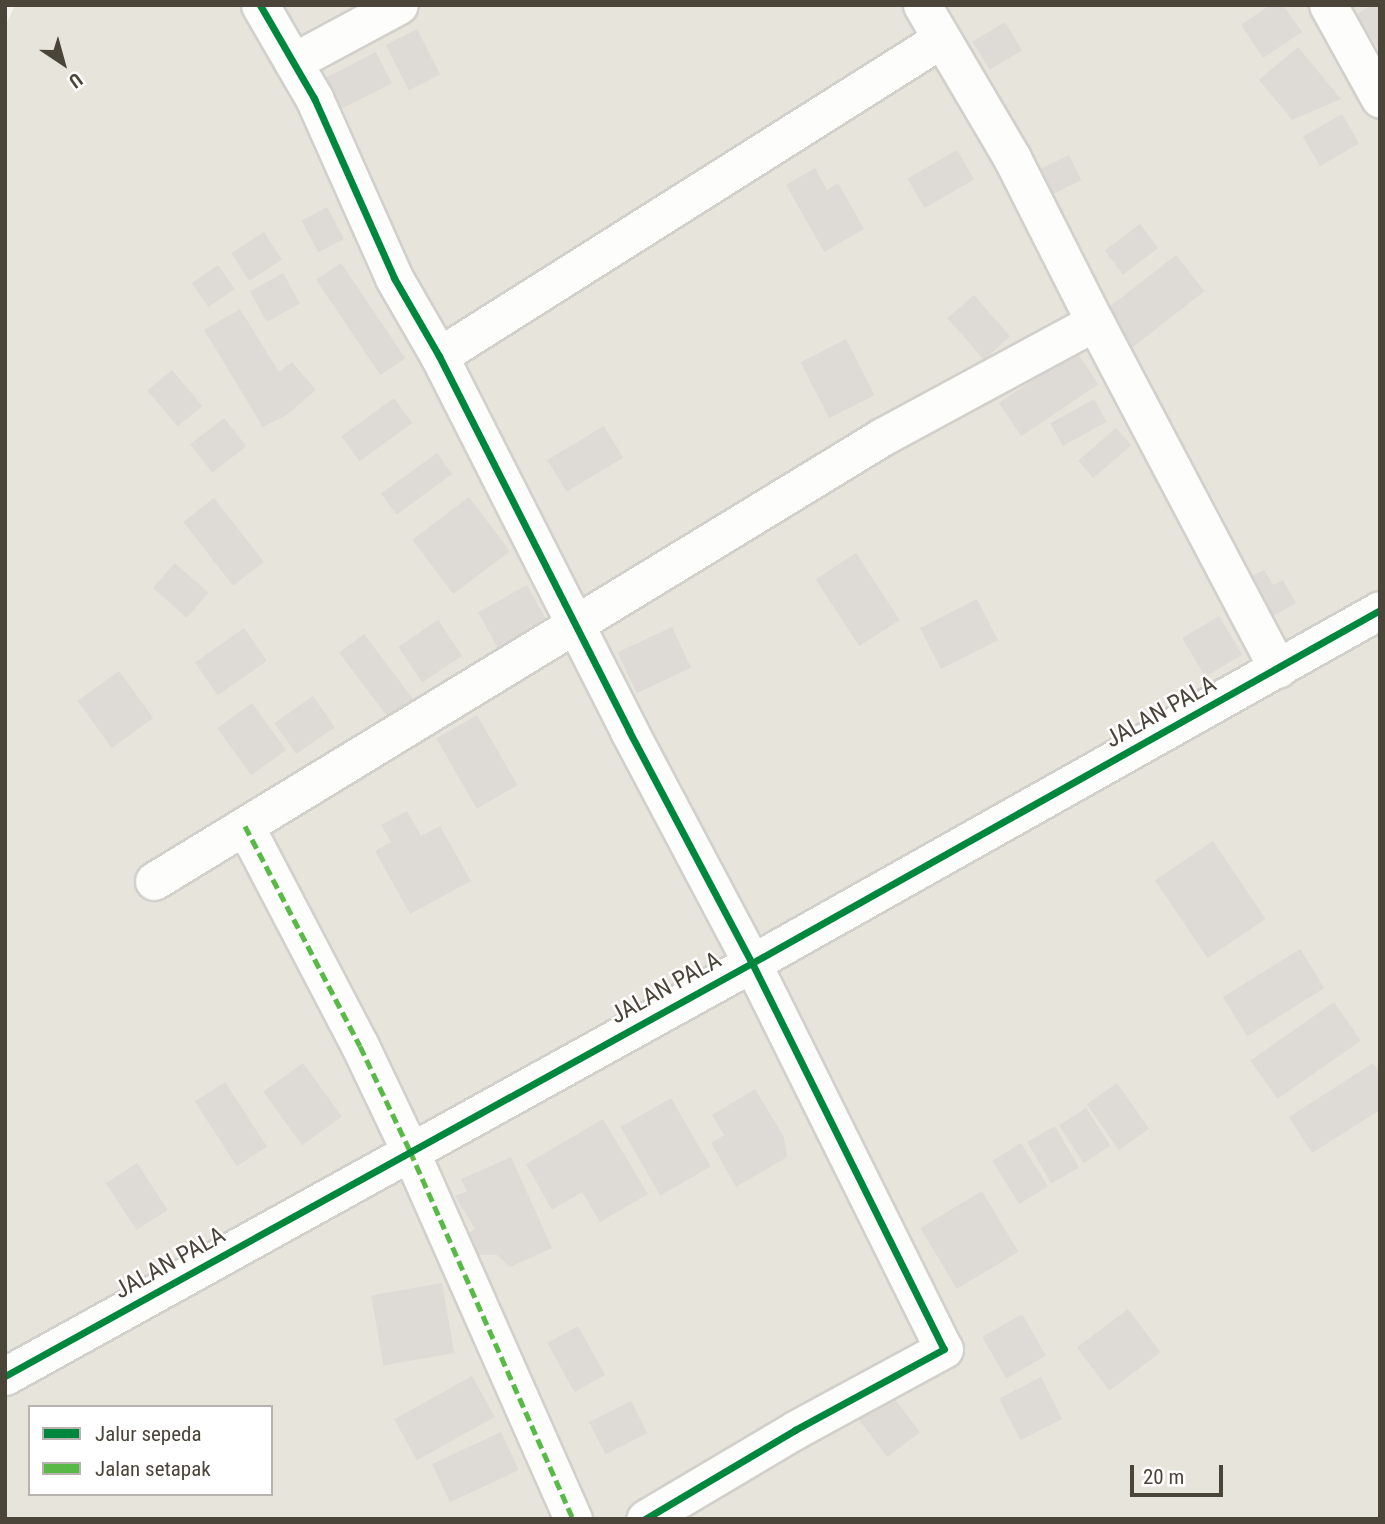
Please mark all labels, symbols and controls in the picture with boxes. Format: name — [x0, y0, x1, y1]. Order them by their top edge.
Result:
north arrow — [28, 28, 98, 98]
text: U — [64, 68, 87, 93]
street label: JALAN PALA — [1101, 670, 1221, 754]
street label: JALAN PALA — [606, 946, 726, 1030]
street label: JALAN PALA — [110, 1221, 230, 1305]
legend — [28, 1405, 273, 1496]
text: Jalur sepeda — [95, 1422, 202, 1446]
scale bar — [1133, 1450, 1226, 1494]
text: Jalan setapak — [95, 1457, 211, 1481]
text: 20 m — [1143, 1465, 1184, 1489]

